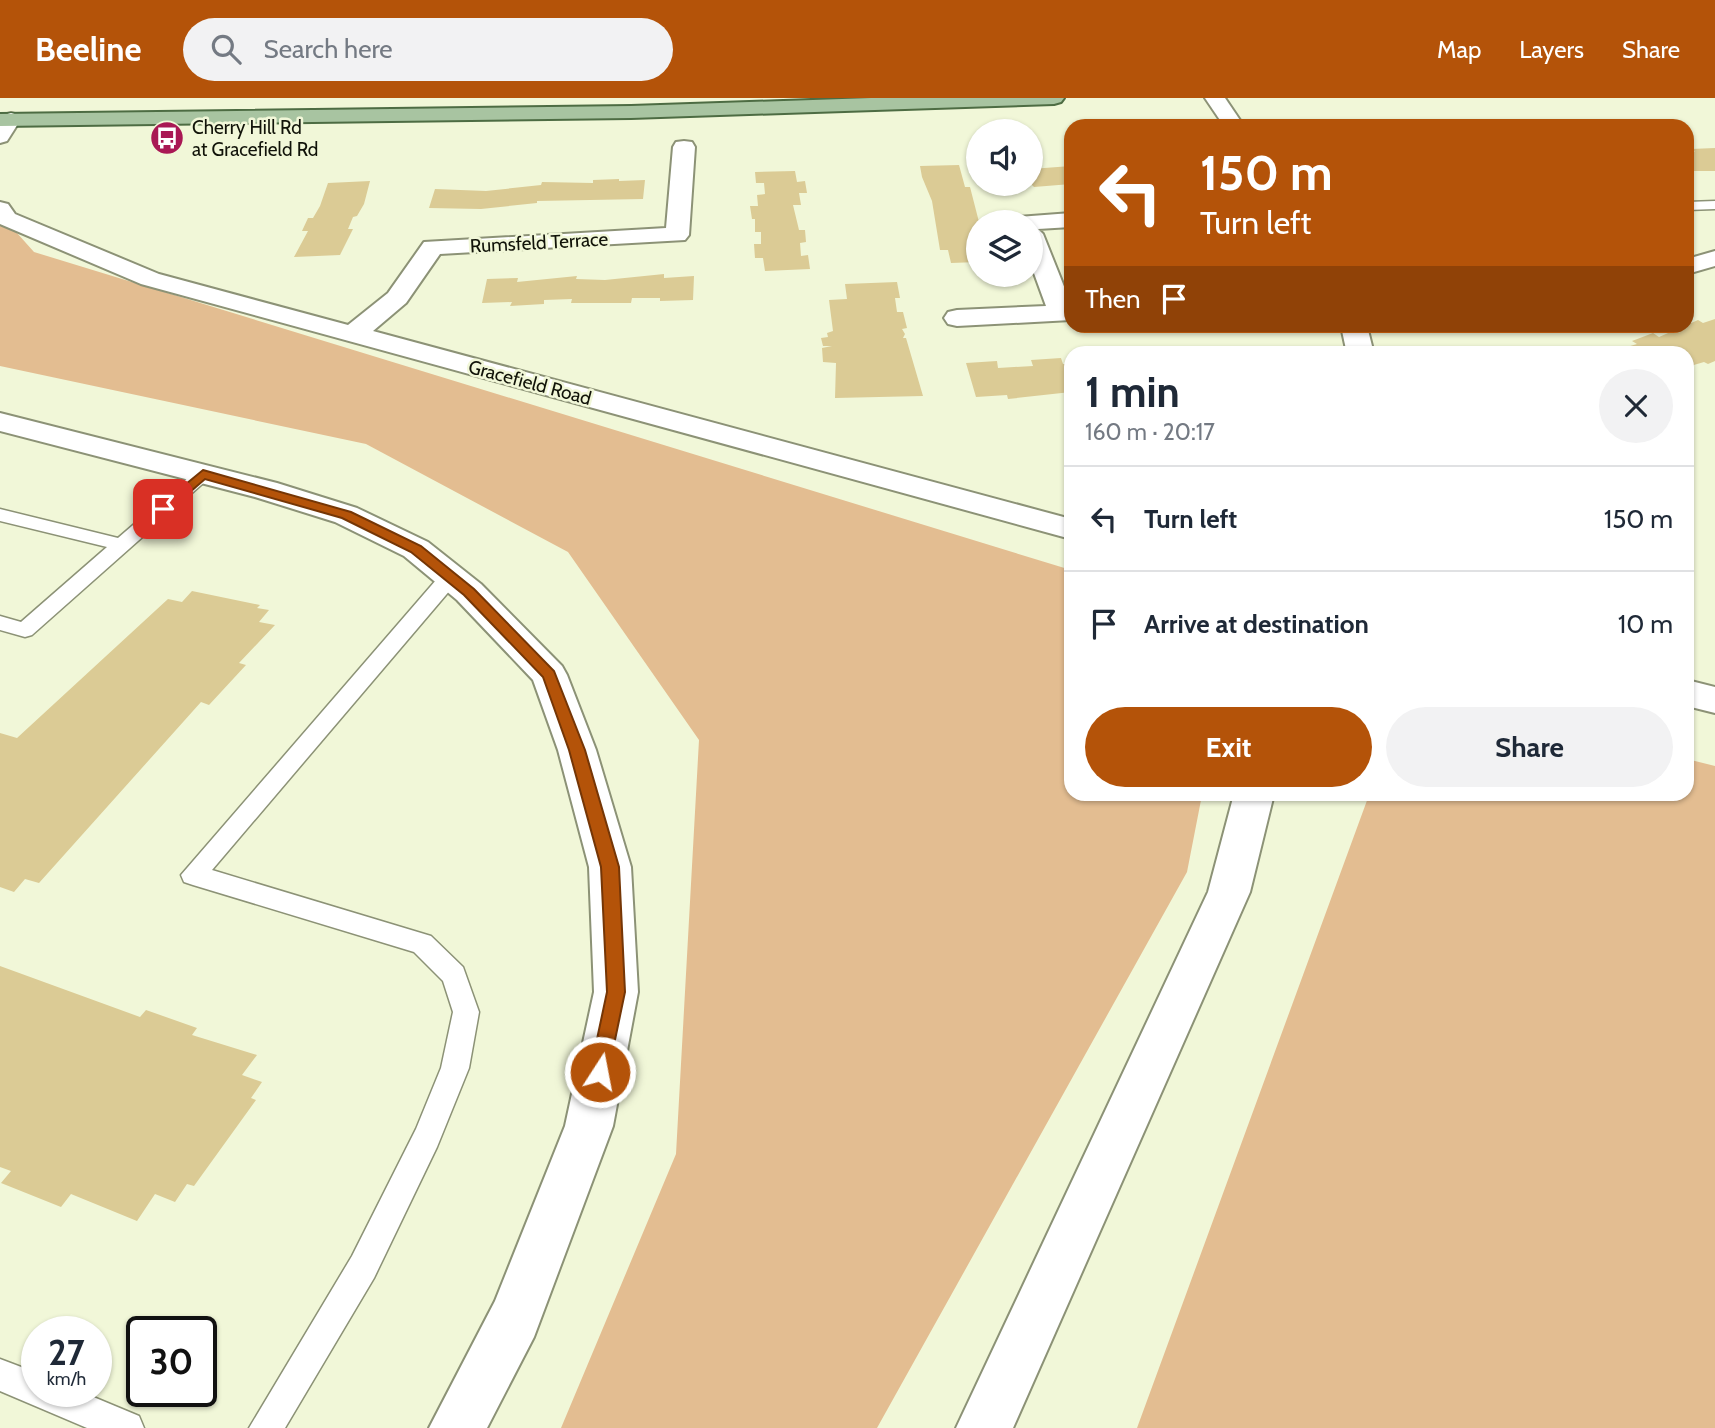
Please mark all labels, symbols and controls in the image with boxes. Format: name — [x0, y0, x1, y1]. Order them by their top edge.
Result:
search box — [183, 18, 673, 81]
text: Beeline — [35, 29, 141, 69]
icon: search — [207, 30, 245, 68]
text: Search here — [263, 33, 393, 65]
text: Map — [1437, 35, 1481, 64]
text: Layers — [1519, 35, 1584, 64]
text: Share — [1622, 35, 1680, 64]
place label: Cherry Hill Rd at Gracefield Rd — [192, 116, 318, 161]
bus stop icon: Cherry Hill Rd at Gracefield Rd — [148, 119, 186, 157]
map controls — [966, 119, 1043, 287]
button: sound — [966, 119, 1043, 196]
text: 150 m — [1200, 143, 1333, 202]
icon: left — [1085, 147, 1176, 238]
text: Turn left — [1200, 203, 1311, 242]
button: layers — [966, 210, 1043, 287]
street label: Rumsfeld Terrace — [469, 227, 609, 258]
icon: arrive — [1155, 280, 1193, 318]
text: Then — [1085, 283, 1141, 315]
street label: Gracefield Road — [466, 355, 594, 410]
text: 1 min — [1085, 366, 1180, 418]
button: close — [1599, 369, 1673, 443]
text: 160 m · 20:17 — [1085, 418, 1215, 446]
pin — [133, 479, 193, 539]
icon: arrive — [144, 490, 182, 528]
icon: left — [1085, 500, 1123, 538]
text: Turn left — [1144, 503, 1237, 535]
text: 150 m — [1604, 503, 1673, 535]
icon: arrive — [1085, 605, 1123, 643]
text: Arrive at destination — [1144, 608, 1369, 640]
text: 10 m — [1618, 608, 1673, 640]
button: Exit — [1085, 707, 1372, 787]
button: Share — [1386, 707, 1673, 787]
position arrow — [563, 1035, 637, 1109]
speed limit sign: 30 — [126, 1316, 217, 1407]
text: 27 — [48, 1331, 85, 1374]
text: km/h — [47, 1368, 86, 1390]

